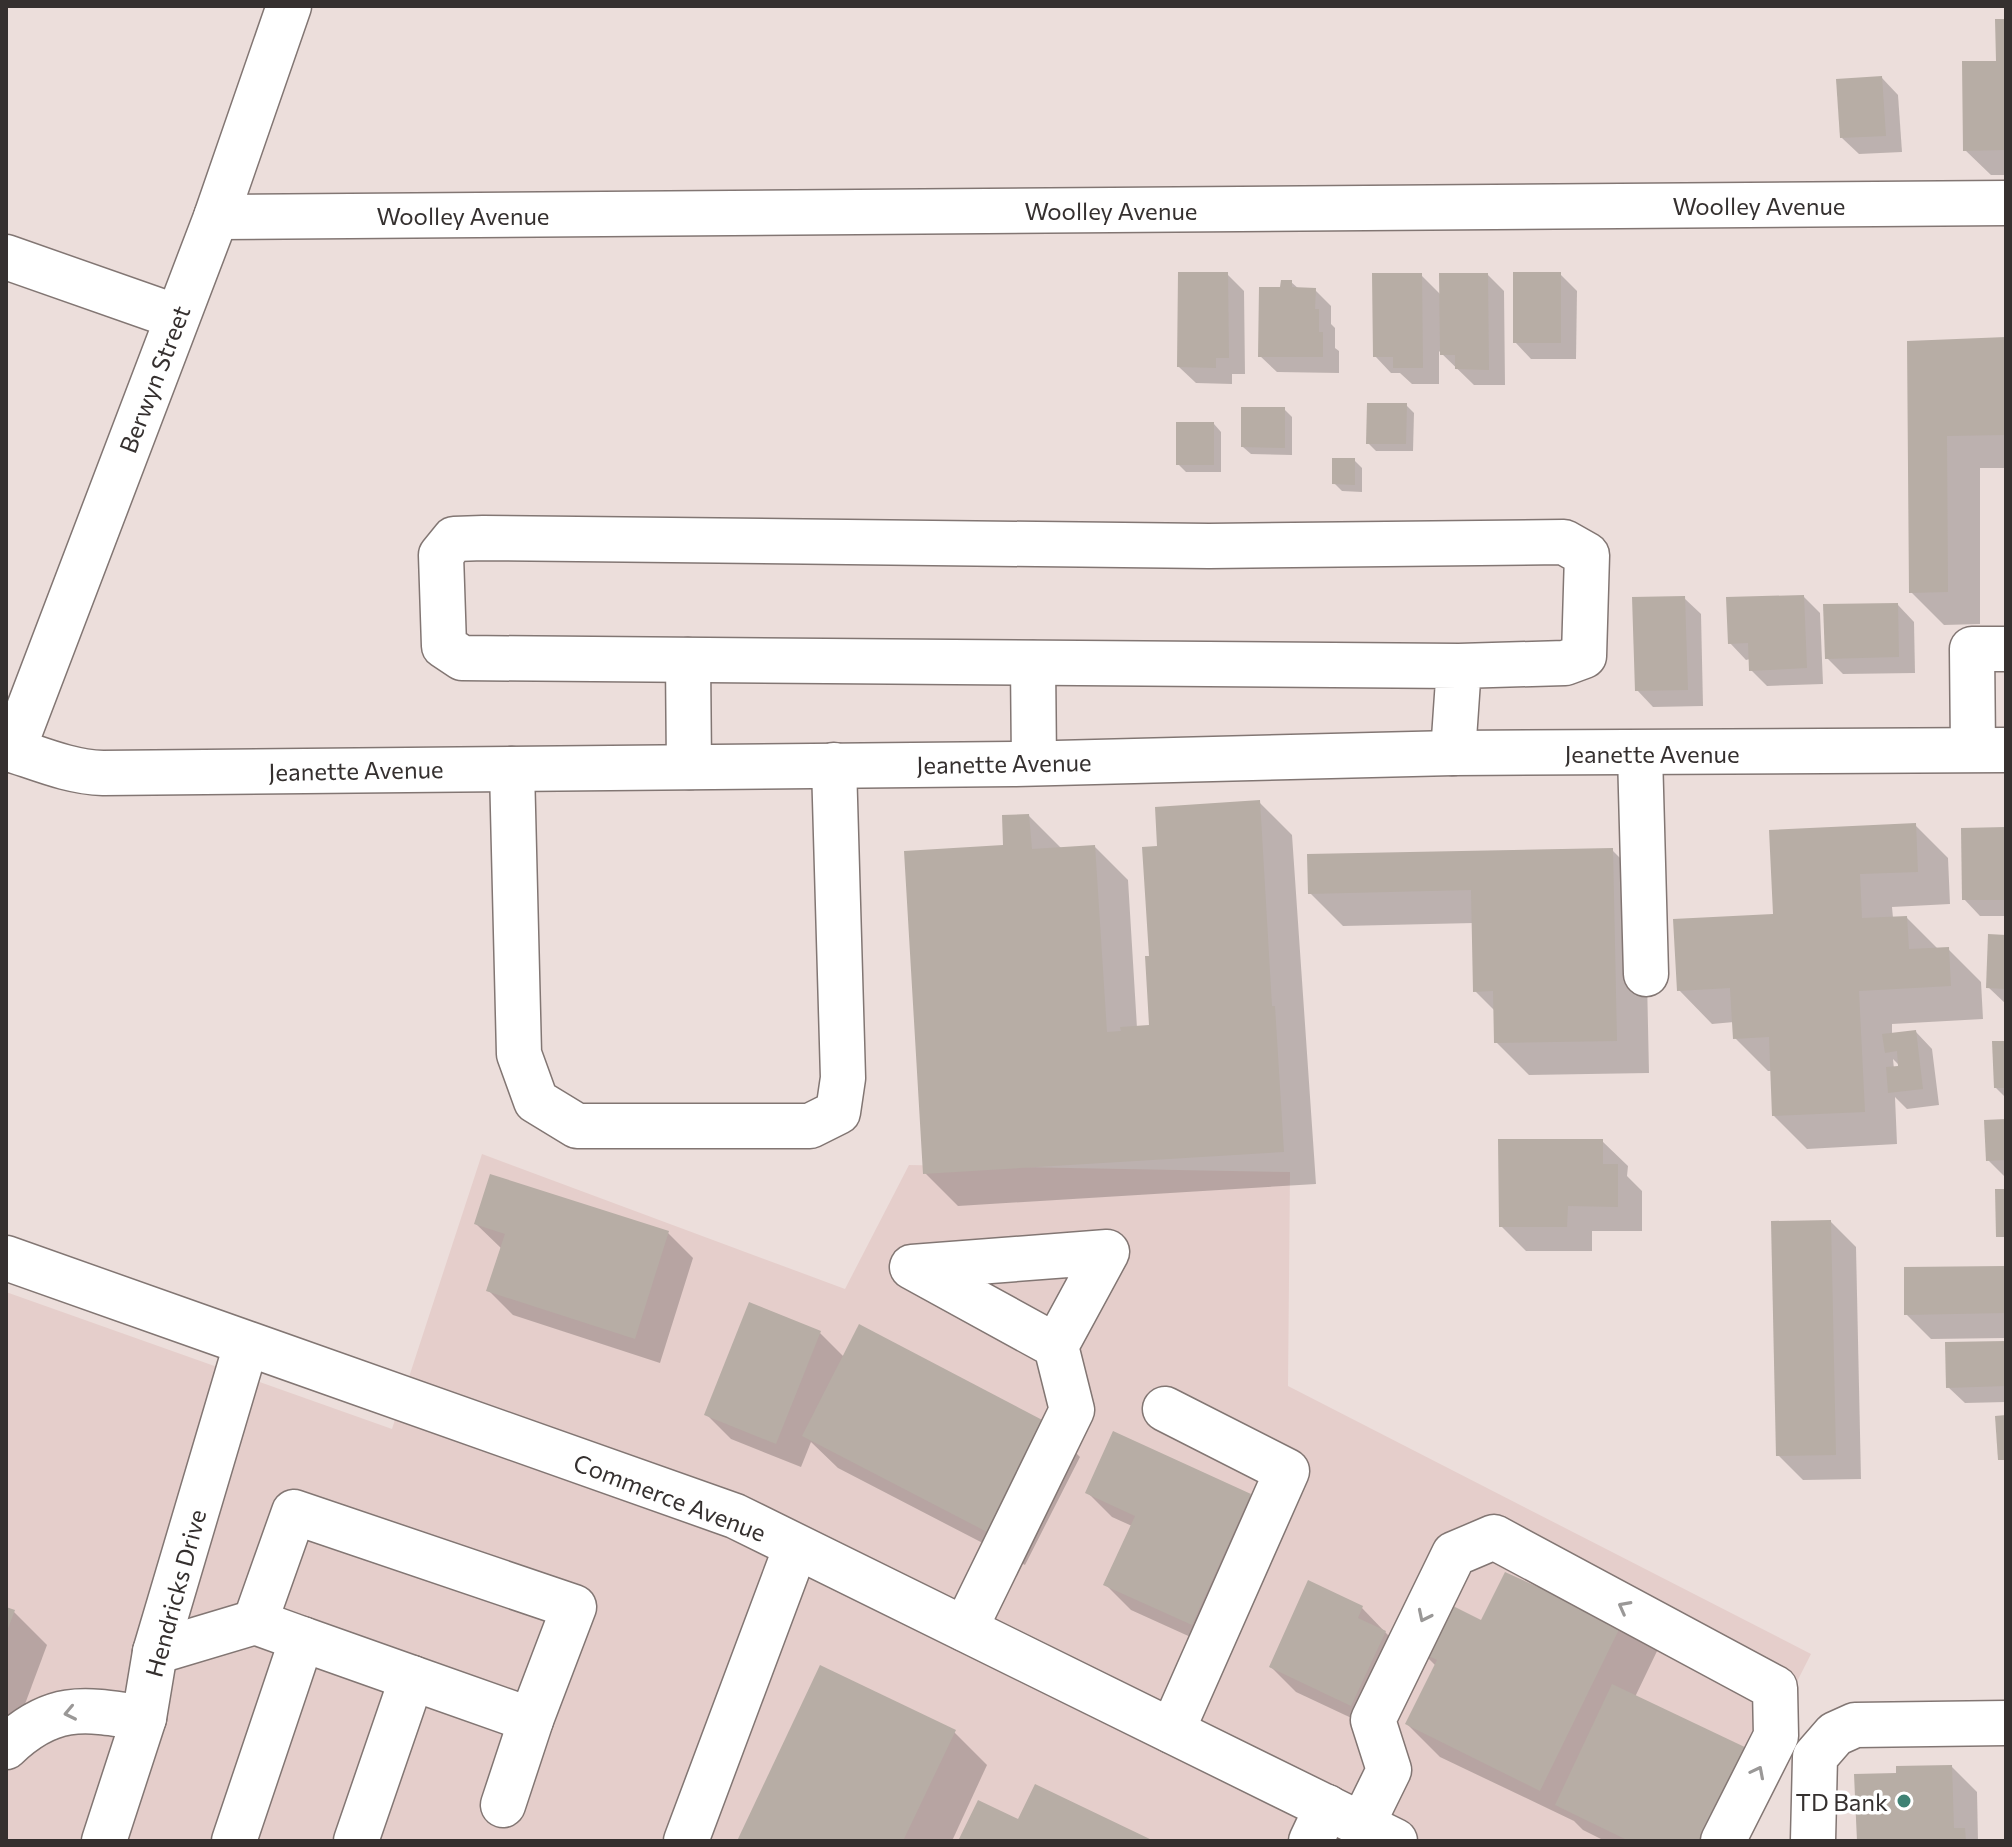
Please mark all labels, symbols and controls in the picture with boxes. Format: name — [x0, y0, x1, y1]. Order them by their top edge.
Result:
street label: Woolley Avenue — [1672, 191, 1846, 220]
street label: Woolley Avenue — [1024, 196, 1198, 225]
street label: Woolley Avenue — [376, 201, 550, 230]
street label: Berwyn Street — [113, 301, 195, 457]
street label: Jeanette Avenue — [1564, 739, 1740, 768]
street label: Jeanette Avenue — [916, 747, 1092, 779]
street label: Jeanette Avenue — [268, 754, 444, 786]
street label: Commerce Avenue — [570, 1447, 770, 1547]
street label: Hendricks Drive — [139, 1506, 211, 1680]
one-way arrow — [1617, 1601, 1632, 1616]
one-way arrow — [1418, 1608, 1434, 1623]
one-way arrow — [64, 1704, 77, 1721]
one-way arrow — [1748, 1765, 1764, 1780]
place label: TD Bank — [1796, 1787, 1888, 1816]
marker: TD Bank — [1895, 1792, 1913, 1810]

